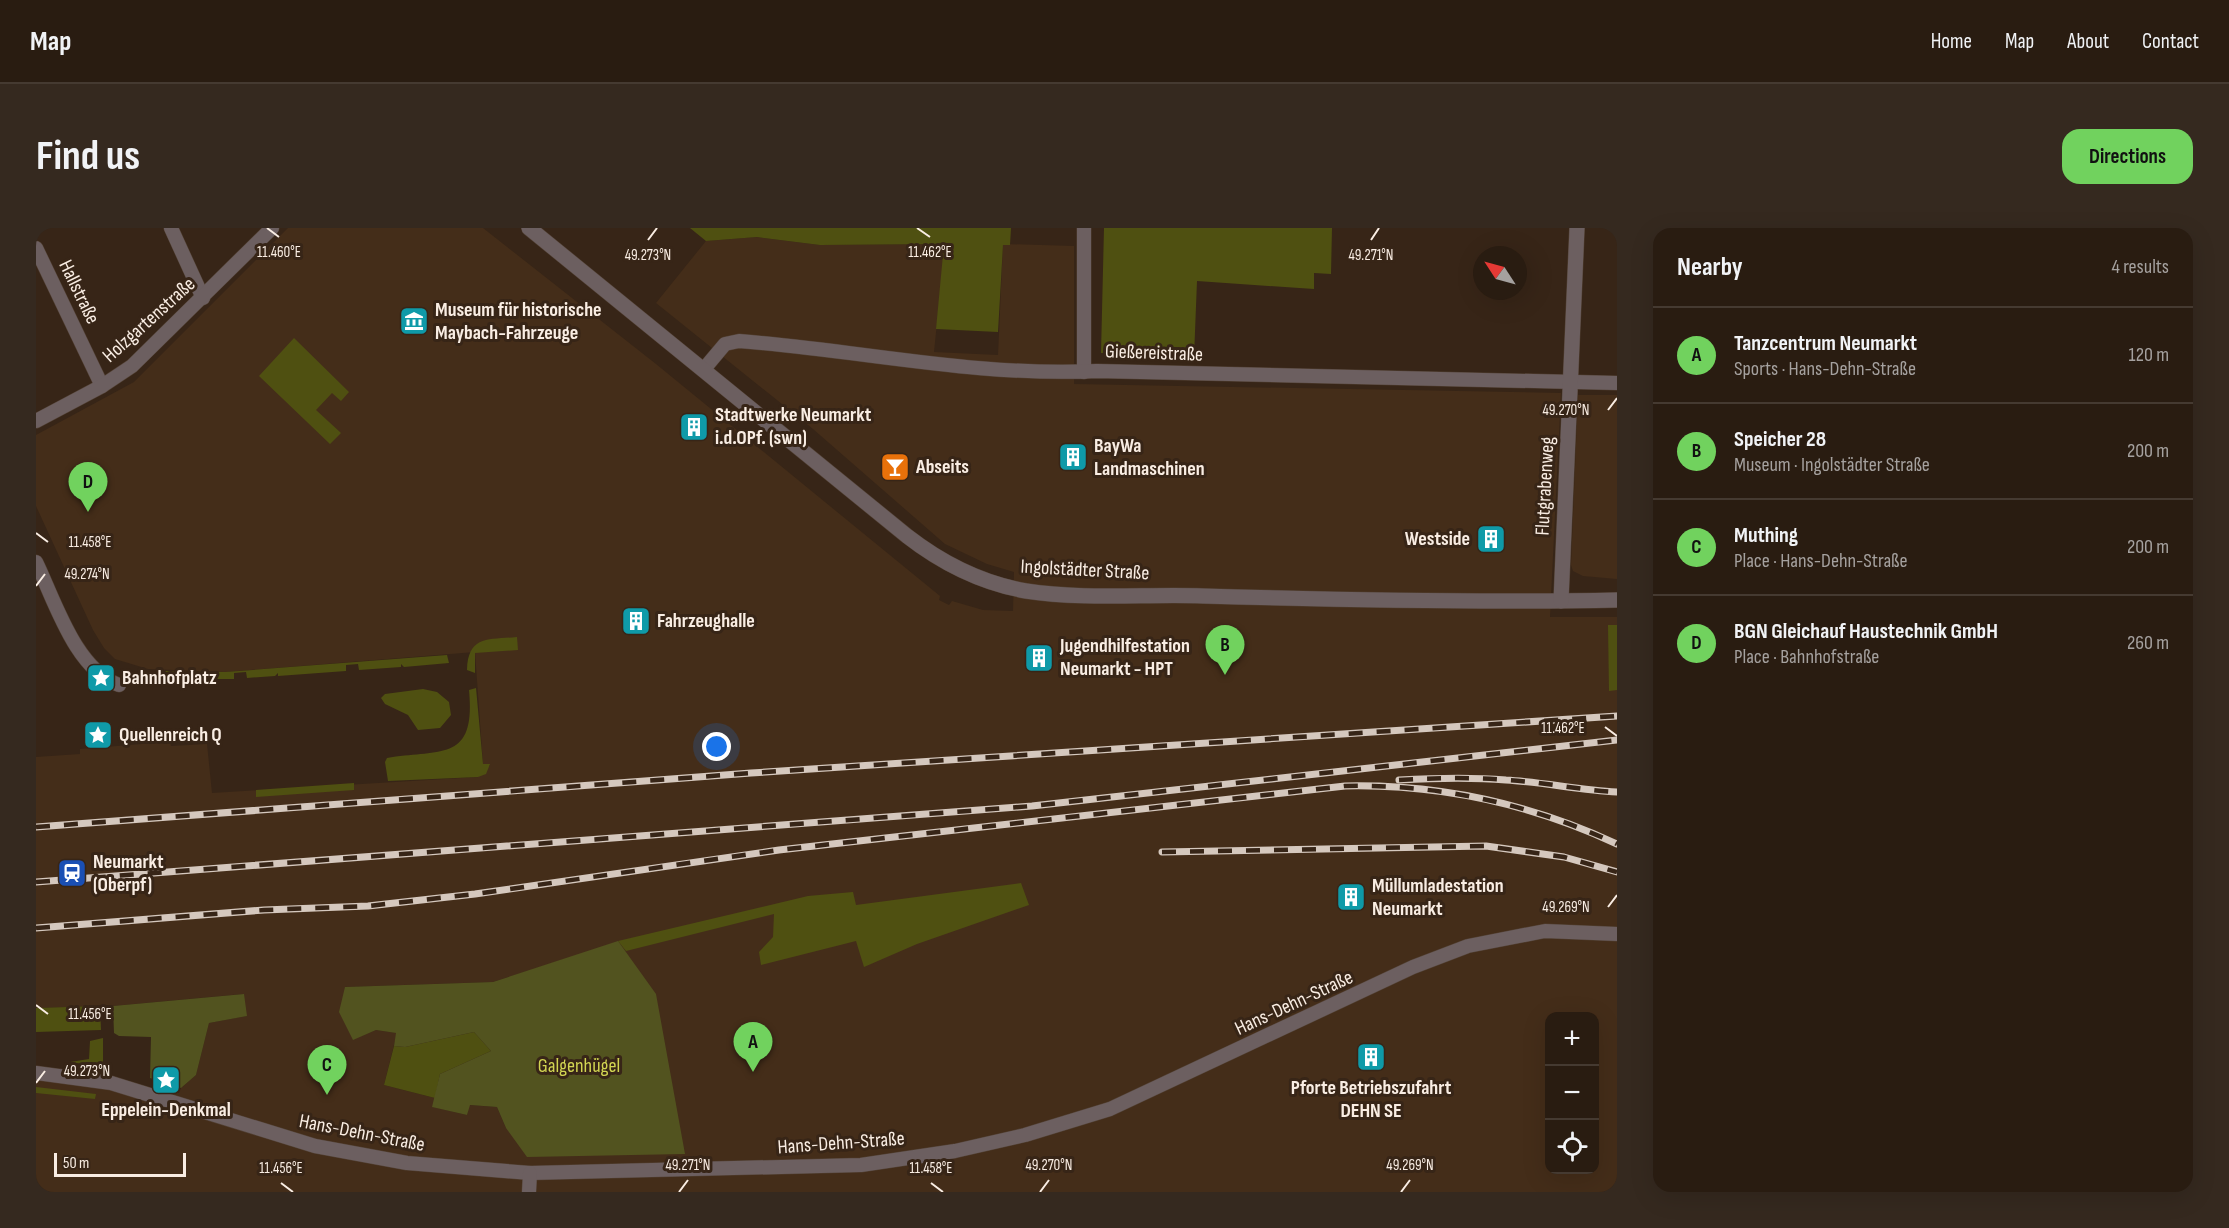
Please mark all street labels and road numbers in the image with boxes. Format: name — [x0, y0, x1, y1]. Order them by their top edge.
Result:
street label: Hallstraße — [53, 256, 105, 328]
street label: Holzgartenstraße — [98, 272, 200, 368]
street label: Gießereistraße — [1104, 339, 1204, 367]
street label: Flutgrabenweg — [1530, 436, 1560, 536]
street label: Ingolstädter Straße — [1020, 555, 1150, 585]
street label: Hans-Dehn-Straße — [1231, 965, 1357, 1041]
street label: Hans-Dehn-Straße — [297, 1109, 427, 1157]
street label: Hans-Dehn-Straße — [777, 1127, 905, 1159]

